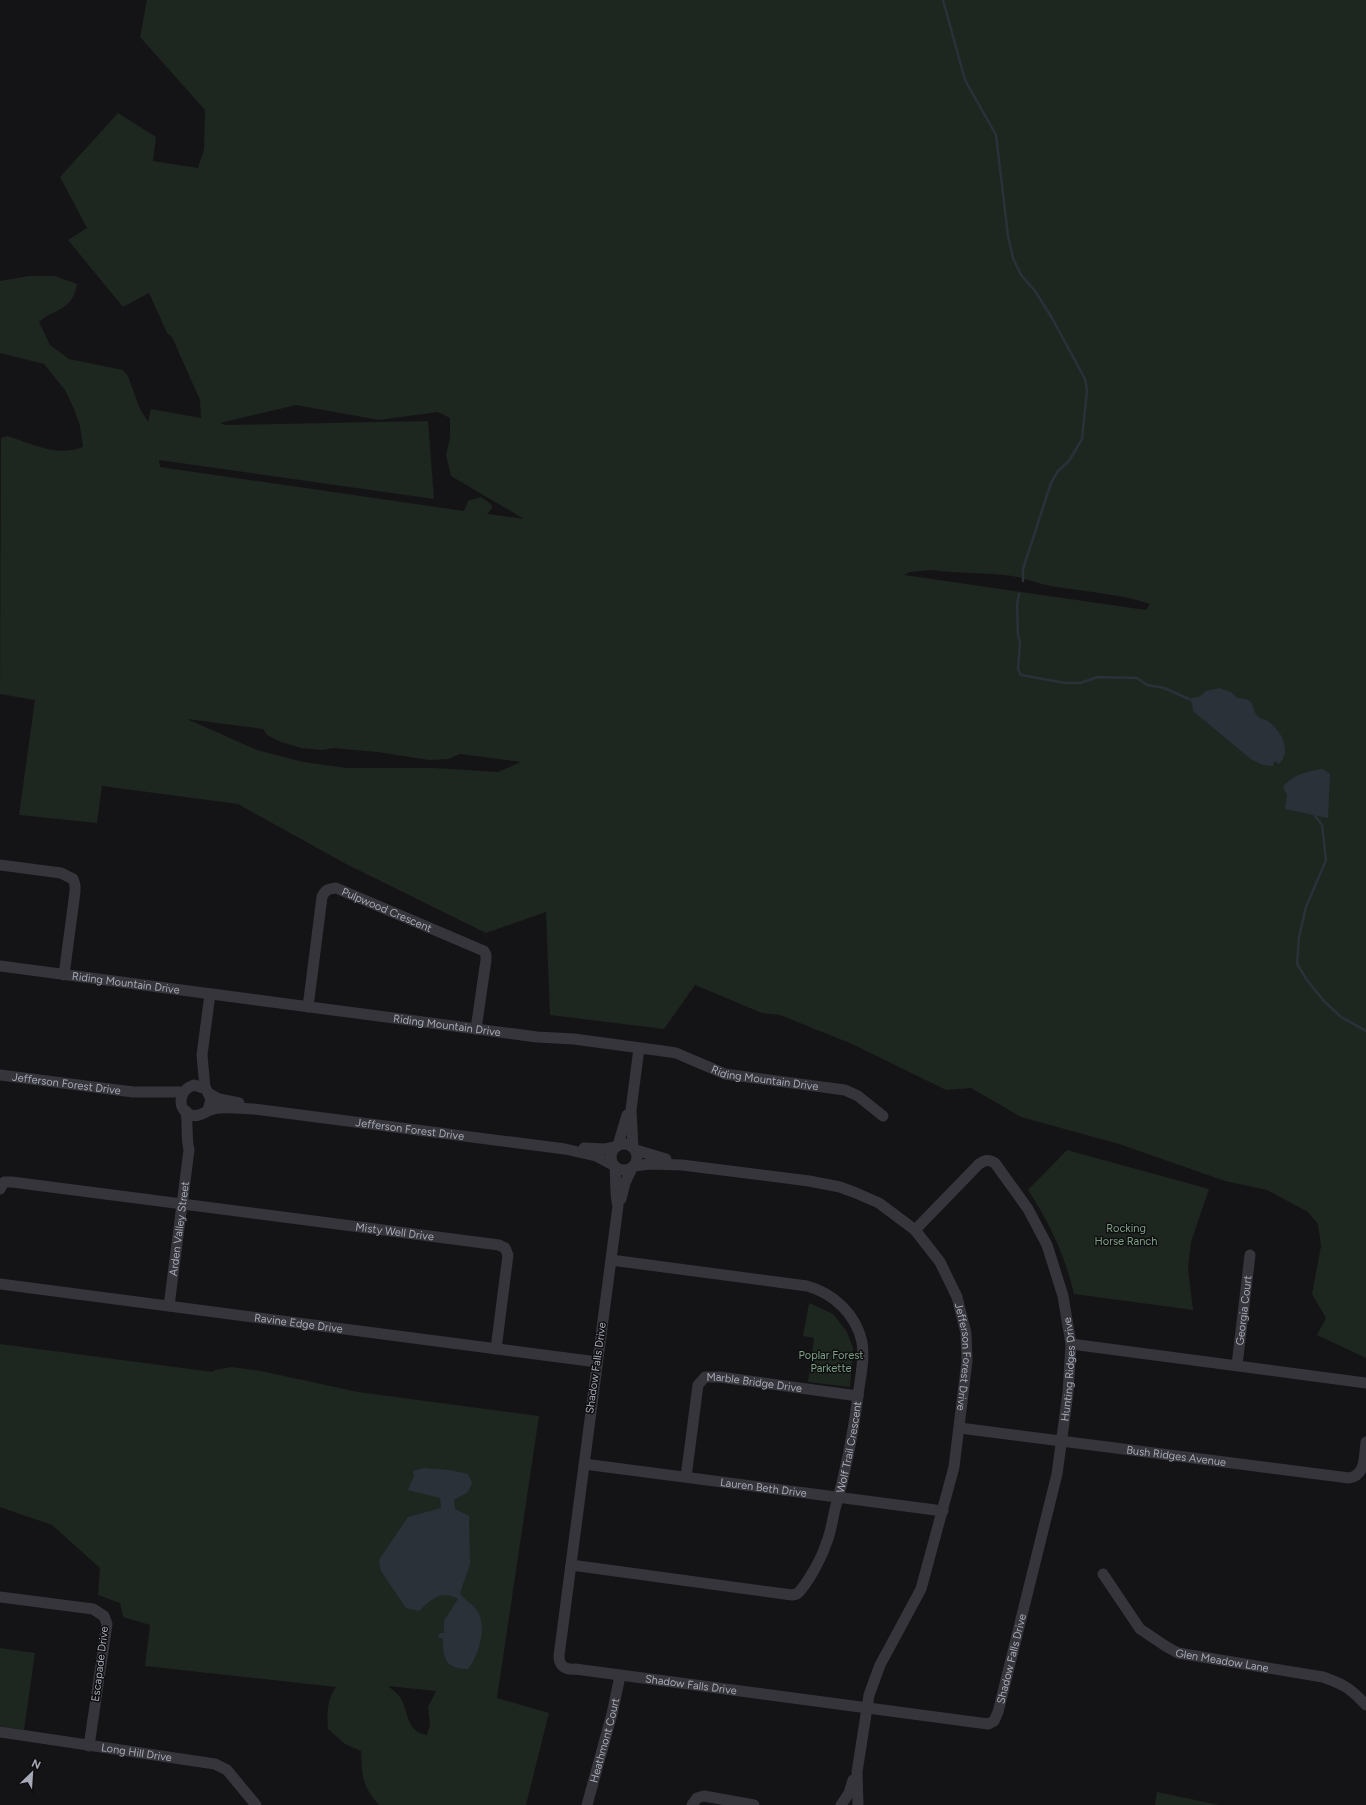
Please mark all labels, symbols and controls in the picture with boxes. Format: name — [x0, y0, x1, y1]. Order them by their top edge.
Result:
street label: Pulpwood Crescent — [340, 885, 434, 935]
street label: Riding Mountain Drive — [71, 969, 181, 996]
street label: Riding Mountain Drive — [393, 1012, 502, 1039]
street label: Riding Mountain Drive — [709, 1062, 819, 1093]
street label: Jefferson Forest Drive — [11, 1070, 122, 1097]
street label: Jefferson Forest Drive — [355, 1116, 465, 1142]
street label: Arden Valley Street — [166, 1180, 191, 1277]
street label: Misty Well Drive — [355, 1220, 435, 1243]
park label: Rocking Horse Ranch — [1095, 1222, 1157, 1248]
street label: Georgia Court — [1233, 1275, 1254, 1346]
street label: Jefferson Forest Drive — [952, 1301, 974, 1412]
street label: Ravine Edge Drive — [253, 1311, 344, 1335]
street label: Hunting Ridges Drive — [1058, 1316, 1078, 1422]
street label: Shadow Falls Drive — [583, 1321, 609, 1415]
park label: Poplar Forest Parkette — [799, 1349, 863, 1375]
street label: Marble Bridge Drive — [706, 1371, 803, 1395]
street label: Wolf Trail Crescent — [833, 1400, 864, 1494]
street label: Bush Ridges Avenue — [1126, 1443, 1227, 1469]
street label: Lauren Beth Drive — [719, 1475, 808, 1500]
street label: Shadow Falls Drive — [994, 1612, 1029, 1705]
street label: Escapade Drive — [89, 1626, 111, 1702]
street label: Glen Meadow Lane — [1175, 1646, 1270, 1674]
street label: Shadow Falls Drive — [644, 1672, 738, 1697]
street label: Heathmont Court — [587, 1697, 622, 1784]
street label: Long Hill Drive — [100, 1741, 173, 1764]
north arrow — [12, 1753, 52, 1793]
text: N — [29, 1757, 43, 1772]

